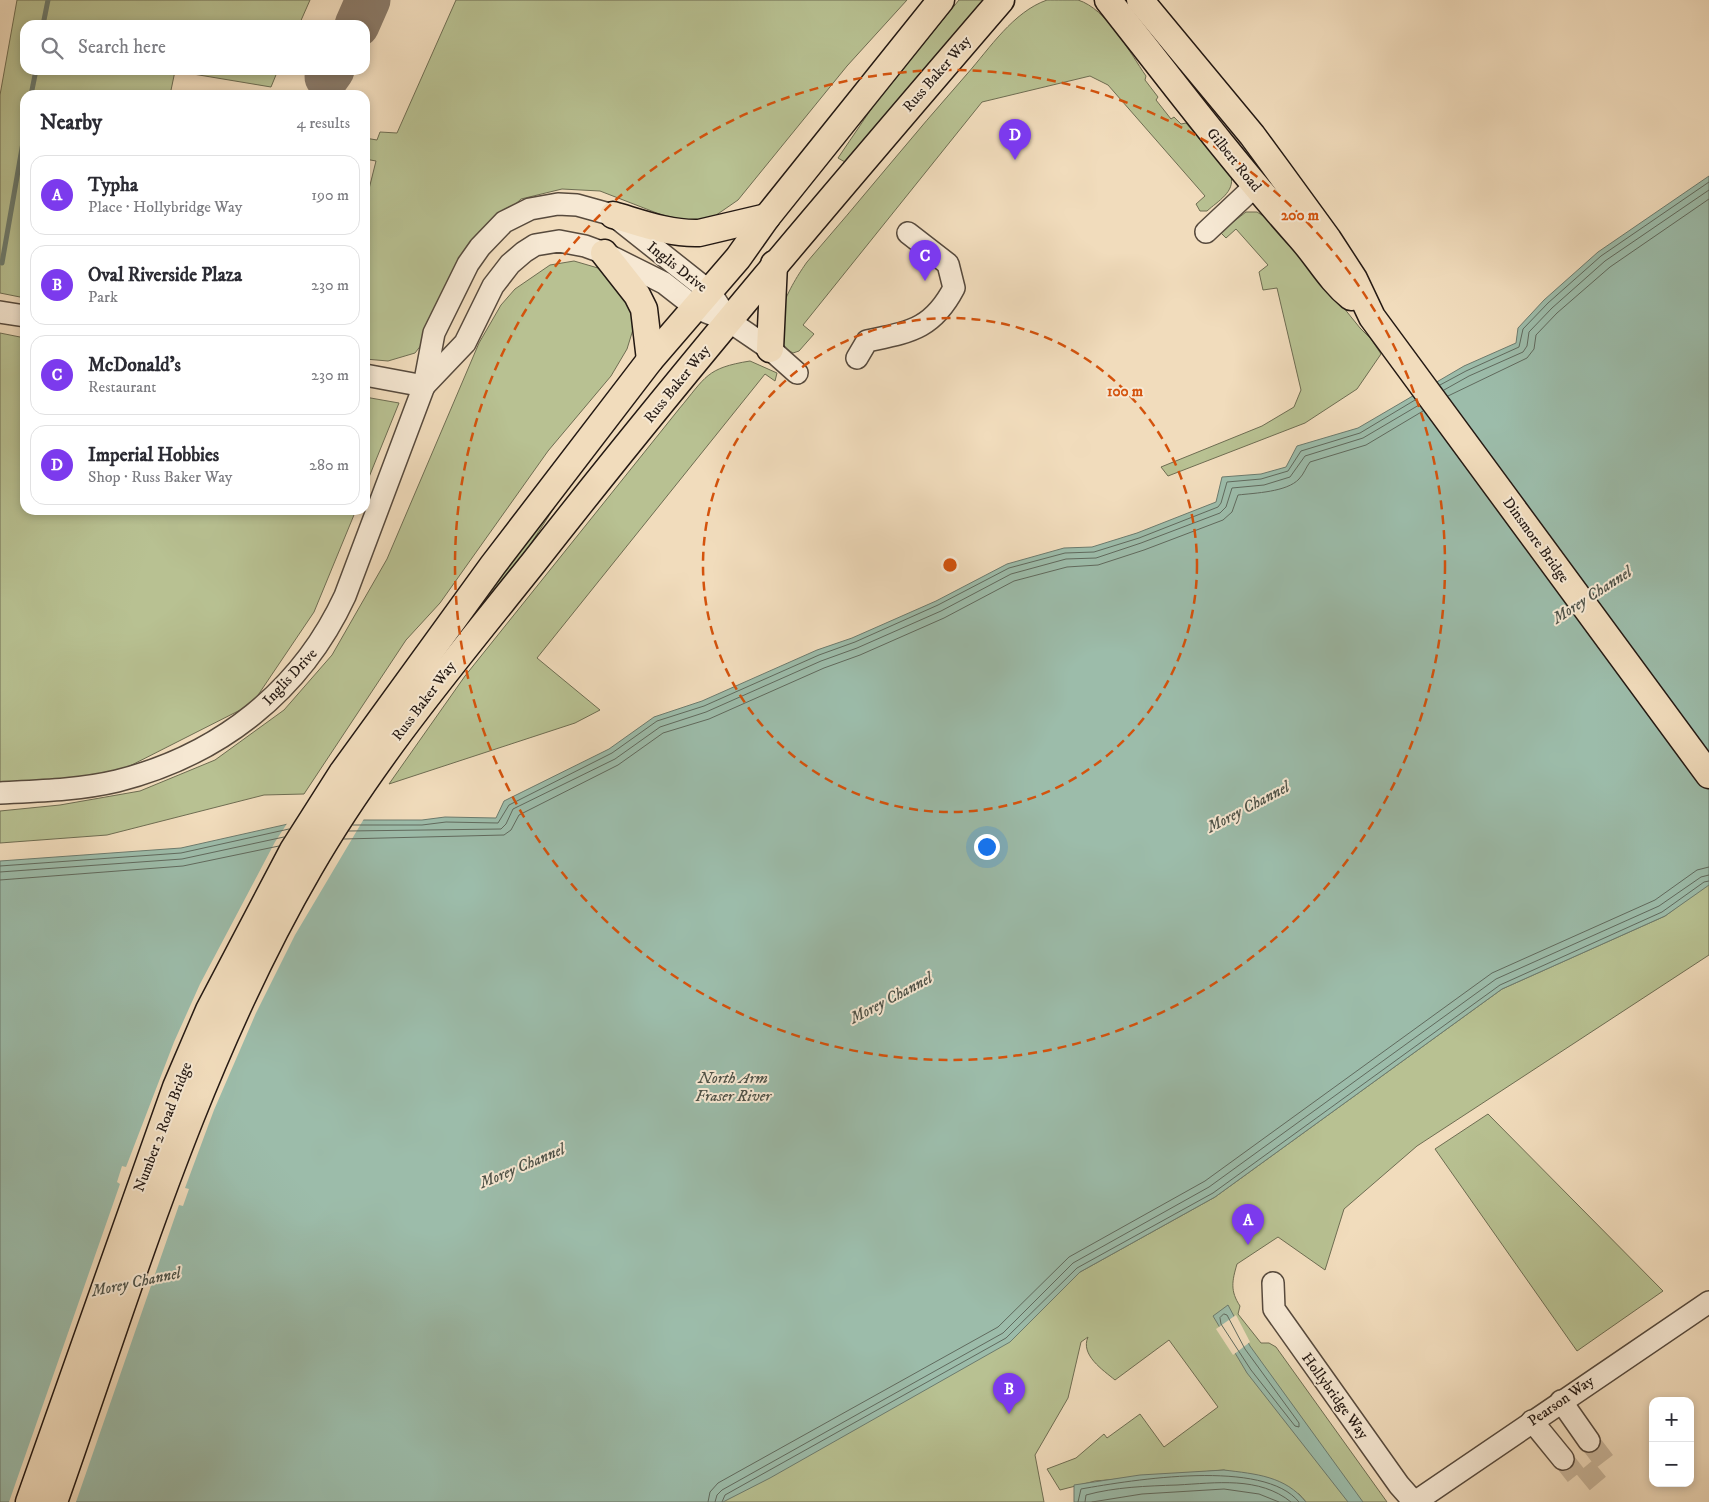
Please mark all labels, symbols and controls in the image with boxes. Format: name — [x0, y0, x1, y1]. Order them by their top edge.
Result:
search box — [20, 20, 370, 75]
street label: Russ Baker Way — [899, 31, 976, 116]
icon: search — [38, 34, 66, 62]
text: Search here — [78, 36, 166, 59]
text: Nearby — [40, 110, 102, 136]
text: 4 results — [297, 113, 350, 133]
pin: D — [999, 119, 1031, 160]
street label: Gilbert Road — [1202, 124, 1266, 196]
text: Typha — [88, 174, 138, 197]
text: A — [52, 185, 62, 205]
text: 190 m — [311, 185, 349, 205]
text: Place · Hollybridge Way — [88, 197, 242, 217]
text: 200 m — [1281, 206, 1320, 225]
street label: Inglis Drive — [643, 238, 711, 296]
pin: C — [909, 240, 941, 281]
text: Oval Riverside Plaza — [88, 264, 242, 287]
text: B — [52, 275, 62, 295]
text: 230 m — [311, 275, 349, 295]
text: Park — [88, 287, 118, 307]
street label: Russ Baker Way — [640, 340, 715, 427]
text: McDonald's — [88, 354, 181, 377]
text: C — [52, 365, 62, 385]
text: 230 m — [311, 365, 349, 385]
text: Restaurant — [88, 377, 156, 397]
text: 100 m — [1107, 382, 1144, 401]
text: Imperial Hobbies — [88, 444, 219, 467]
text: D — [51, 455, 63, 475]
text: 280 m — [309, 455, 349, 475]
text: Shop · Russ Baker Way — [88, 467, 232, 487]
street label: Dinsmore Bridge — [1499, 493, 1573, 587]
centre of rings — [941, 556, 959, 574]
water label: Morey Channel — [1548, 561, 1637, 629]
street label: Inglis Drive — [259, 644, 321, 710]
street label: Russ Baker Way — [388, 657, 461, 745]
water label: Morey Channel — [1202, 776, 1294, 838]
your location — [974, 834, 1000, 860]
water label: Morey Channel — [845, 967, 937, 1029]
street label: Number 2 Road Bridge — [130, 1060, 196, 1194]
water label: North Arm Fraser River — [695, 1068, 772, 1106]
water label: Morey Channel — [475, 1138, 569, 1193]
pin: A — [1232, 1204, 1264, 1245]
water label: Morey Channel — [89, 1262, 184, 1301]
street label: Hollybridge Way — [1297, 1349, 1373, 1444]
street label: Pearson Way — [1524, 1371, 1598, 1431]
pin: B — [993, 1373, 1025, 1414]
map controls — [1649, 1397, 1694, 1487]
button: + — [1649, 1397, 1694, 1442]
button: − — [1649, 1442, 1694, 1487]

